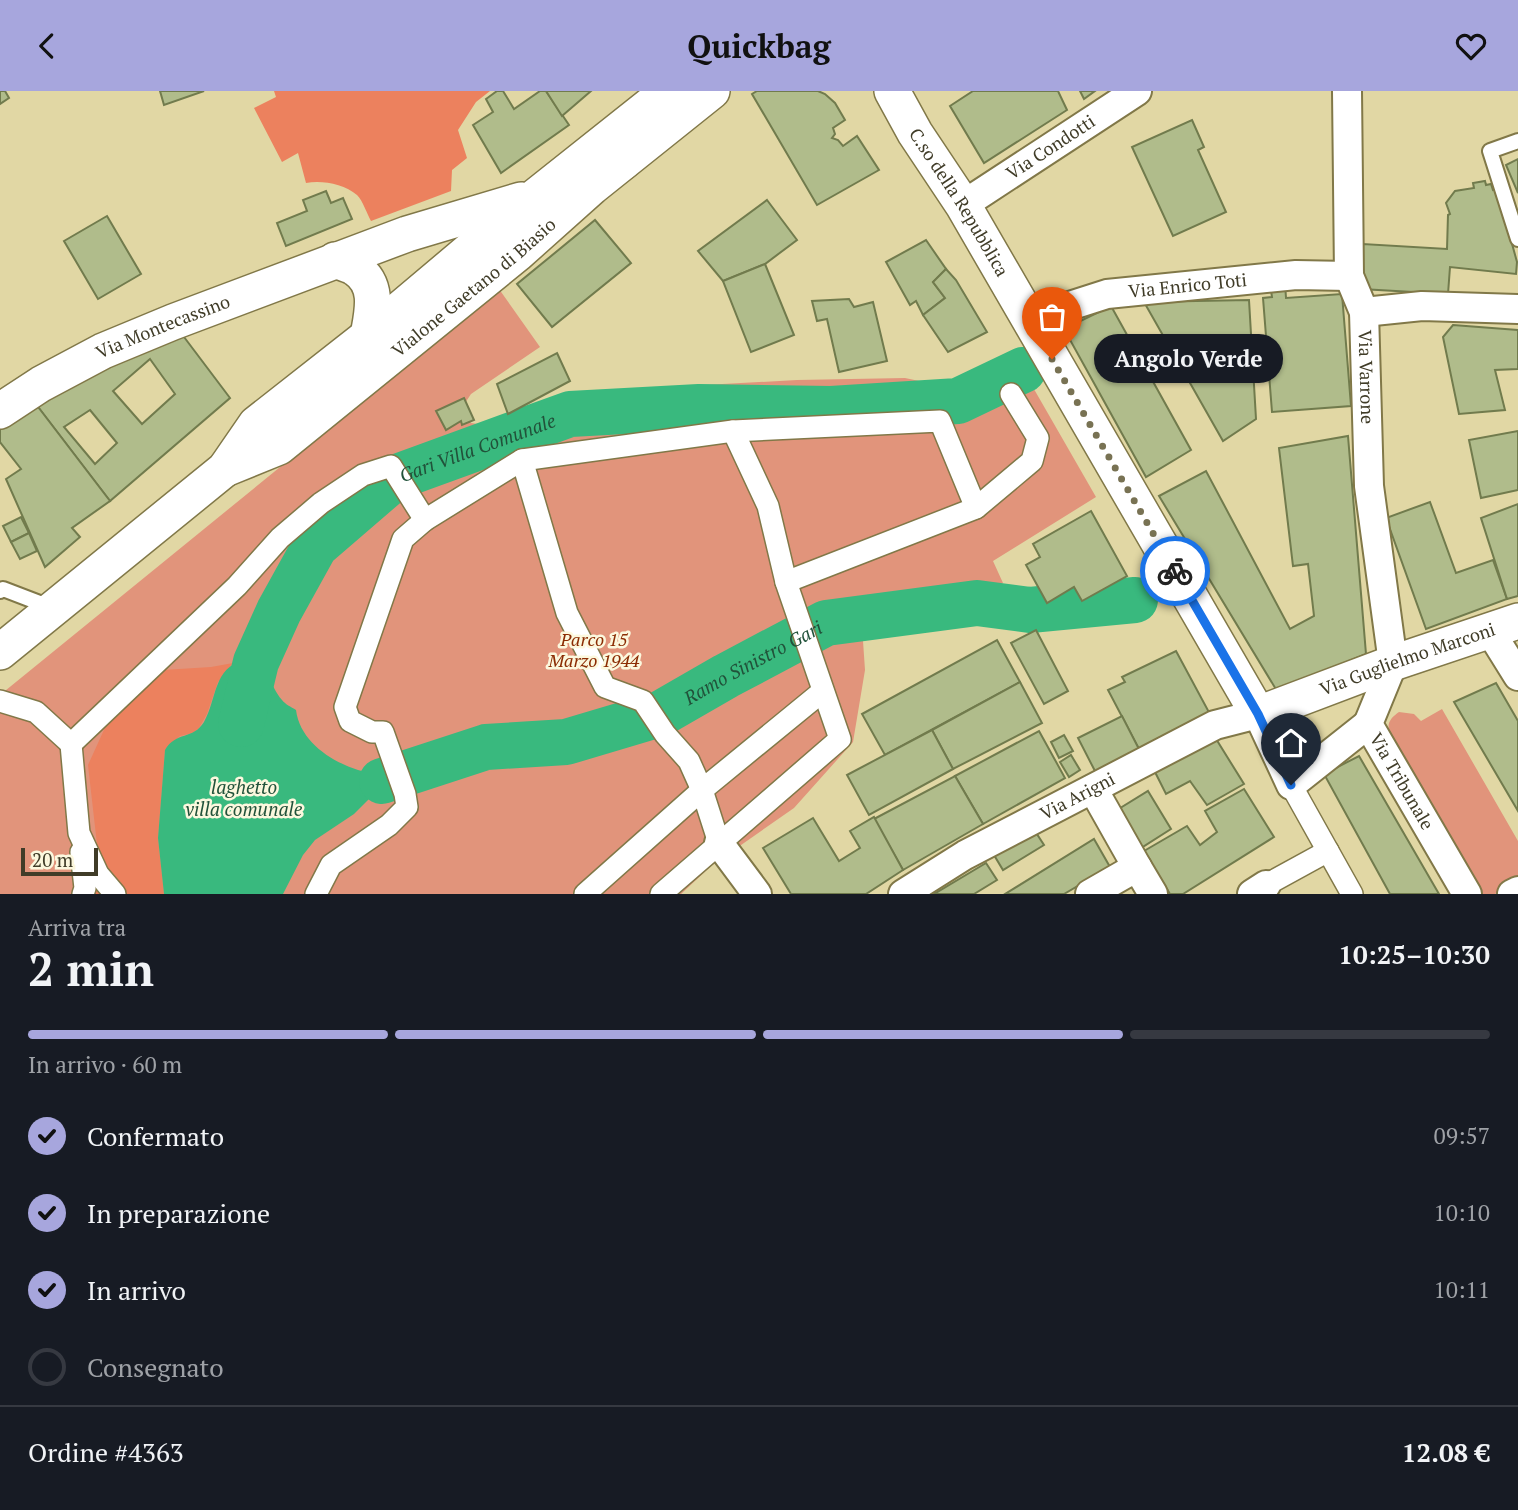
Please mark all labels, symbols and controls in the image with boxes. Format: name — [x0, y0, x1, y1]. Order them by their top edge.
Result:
text: Quickbag — [687, 25, 831, 67]
icon: back — [28, 27, 66, 65]
icon: heart — [1452, 27, 1490, 65]
street label: Via Condotti — [1001, 109, 1099, 184]
street label: C.so della Repubblica — [904, 123, 1015, 281]
street label: Vialone Gaetano di Biasio — [386, 212, 560, 362]
street label: Via Enrico Toti — [1127, 267, 1248, 303]
pin — [1022, 287, 1082, 359]
street label: Via Montecassino — [91, 289, 233, 364]
icon: bag — [1033, 298, 1071, 336]
street label: Via Varrone — [1354, 329, 1380, 424]
callout: Angolo Verde — [1094, 335, 1283, 383]
text: Angolo Verde — [1114, 343, 1263, 374]
water label: Gari Villa Comunale — [396, 407, 559, 487]
courier — [1140, 536, 1210, 606]
icon: bike — [1156, 552, 1194, 590]
water label: Ramo Sinistro Gari — [678, 614, 827, 710]
street label: Via Guglielmo Marconi — [1316, 617, 1498, 701]
park label: Parco 15 Marzo 1944 — [547, 627, 640, 672]
pin — [1261, 713, 1321, 785]
icon: home — [1272, 724, 1310, 762]
street label: Via Tribunale — [1365, 728, 1440, 834]
street label: Via Arigni — [1035, 766, 1119, 825]
water label: laghetto villa comunale — [186, 774, 303, 821]
scale bar — [21, 845, 98, 877]
text: 20 m — [32, 847, 73, 872]
text: Arriva tra — [28, 912, 126, 943]
text: 10:25–10:30 — [1338, 937, 1490, 971]
text: 2 min — [28, 938, 154, 999]
text: In arrivo · 60 m — [28, 1049, 182, 1080]
icon: check — [28, 1117, 66, 1155]
text: Confermato — [87, 1119, 224, 1153]
text: 09:57 — [1433, 1120, 1490, 1151]
icon: check — [28, 1194, 66, 1232]
text: In preparazione — [87, 1196, 270, 1230]
text: 10:10 — [1433, 1197, 1490, 1228]
icon: check — [28, 1271, 66, 1309]
text: In arrivo — [87, 1273, 186, 1307]
text: 10:11 — [1433, 1274, 1490, 1305]
text: Consegnato — [87, 1350, 224, 1384]
text: Ordine #4363 — [28, 1435, 184, 1469]
text: 12.08 € — [1402, 1435, 1490, 1469]

